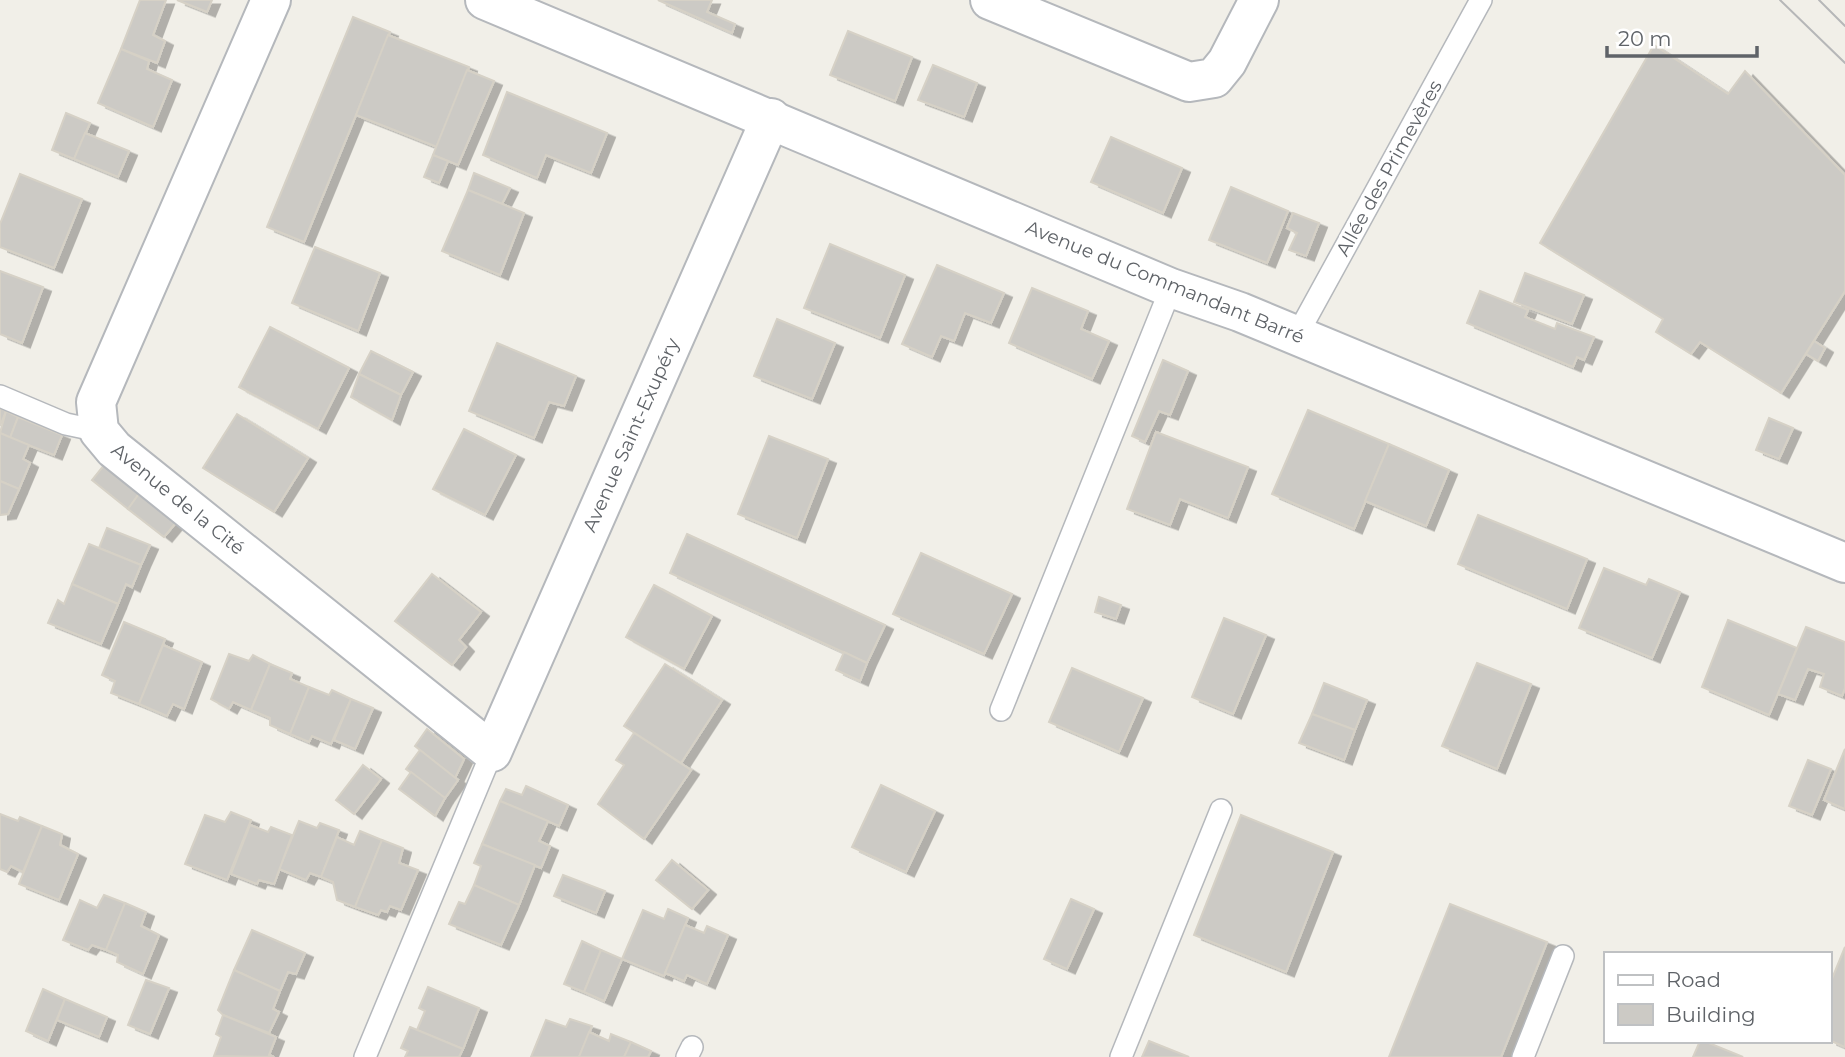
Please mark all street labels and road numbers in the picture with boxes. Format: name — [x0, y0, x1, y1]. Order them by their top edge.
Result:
street label: Allée des Primevères — [1331, 76, 1447, 260]
street label: Avenue du Commandant Barré — [1022, 215, 1308, 349]
street label: Avenue Saint-Exupéry — [578, 334, 684, 535]
street label: Avenue de la Cité — [107, 438, 249, 560]

